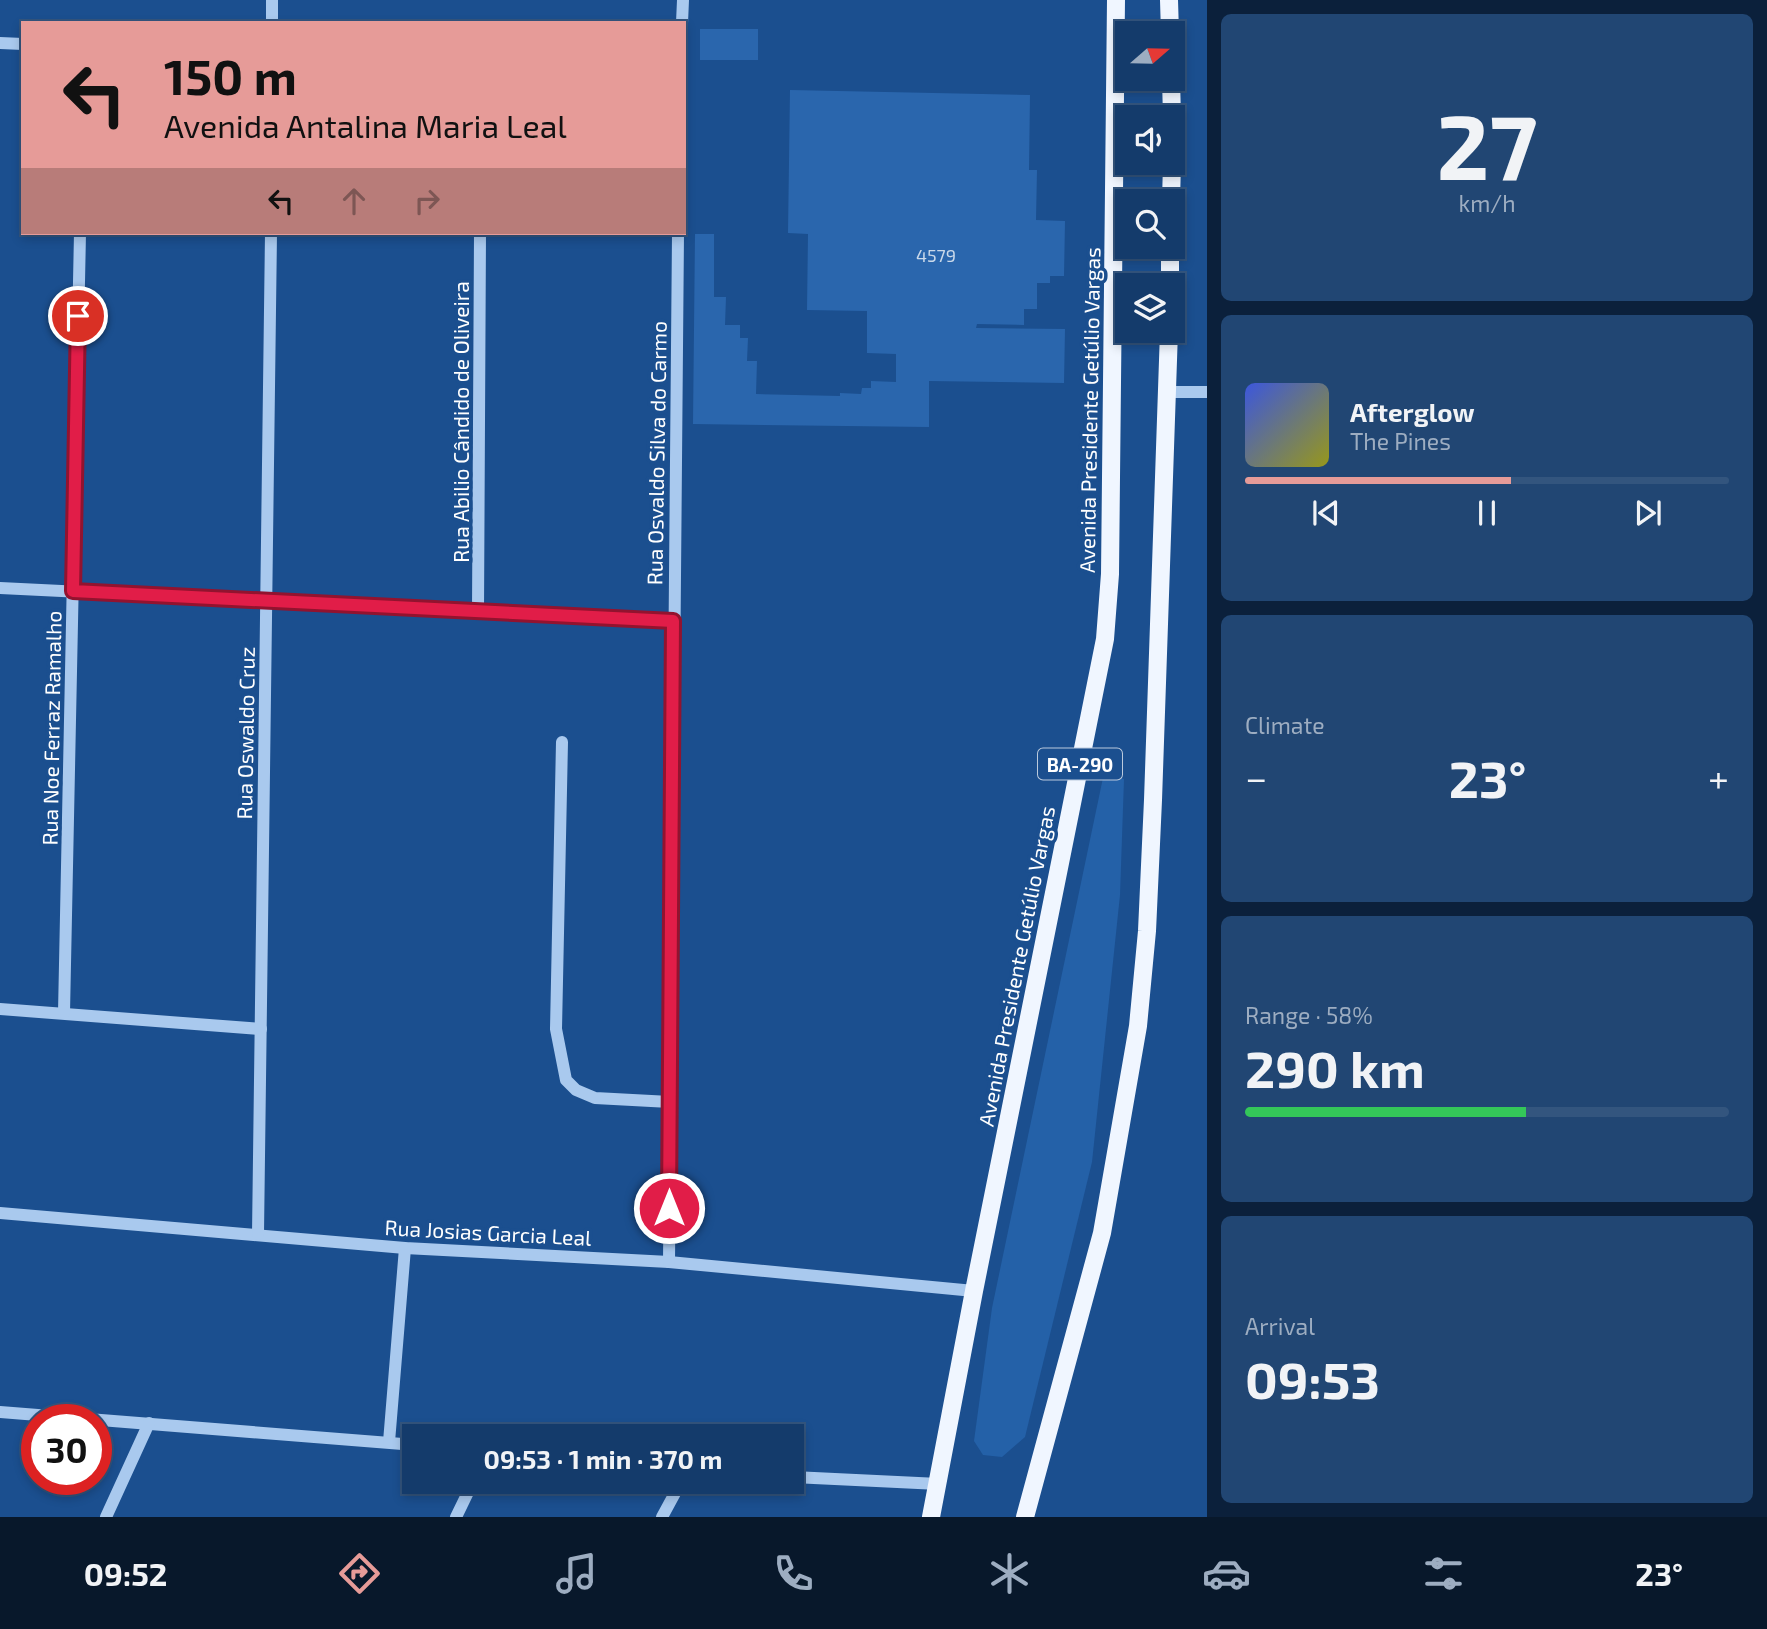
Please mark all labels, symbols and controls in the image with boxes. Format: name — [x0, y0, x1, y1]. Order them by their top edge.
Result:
north arrow — [1115, 21, 1185, 91]
map controls — [1115, 21, 1185, 343]
text: 150 m — [164, 46, 297, 105]
icon: left — [49, 49, 140, 140]
text: 27 — [1437, 89, 1537, 198]
button: sound — [1115, 105, 1185, 175]
text: Avenida Antalina Maria Leal — [164, 106, 567, 144]
icon: left — [262, 182, 300, 220]
icon: ahead — [335, 182, 373, 220]
icon: right — [408, 182, 446, 220]
button: search — [1115, 189, 1185, 259]
text: km/h — [1458, 189, 1516, 217]
house number: 4579 — [916, 244, 956, 266]
street label: Avenida Presidente Getúlio Vargas — [1074, 247, 1104, 573]
button: layers — [1115, 273, 1185, 343]
street label: Rua Abilio Cândido de Oliveira — [448, 281, 473, 563]
pin — [48, 286, 108, 346]
icon: arrive — [59, 297, 97, 335]
street label: Rua Osvaldo Silva do Carmo — [641, 321, 671, 585]
text: Afterglow — [1350, 396, 1475, 427]
text: The Pines — [1350, 427, 1451, 455]
icon: previous — [1307, 494, 1345, 532]
icon: pause — [1468, 494, 1506, 532]
icon: next — [1629, 494, 1667, 532]
street label: Rua Noe Ferraz Ramalho — [36, 610, 66, 846]
street label: Rua Oswaldo Cruz — [231, 647, 259, 819]
text: Climate — [1245, 711, 1325, 739]
text: 23° — [1449, 746, 1526, 808]
road number: BA-290 — [1038, 748, 1122, 779]
text: − — [1245, 754, 1267, 800]
text: + — [1708, 754, 1729, 800]
street label: Avenida Presidente Getúlio Vargas — [973, 804, 1059, 1128]
text: Range · 58% — [1245, 1001, 1373, 1029]
text: 290 km — [1245, 1036, 1425, 1098]
position arrow — [632, 1171, 706, 1245]
street label: Rua Josias Garcia Leal — [384, 1214, 593, 1250]
text: Arrival — [1245, 1312, 1315, 1340]
text: 09:53 — [1245, 1347, 1380, 1409]
speed limit sign: 30 — [21, 1404, 112, 1495]
text: 09:53 · 1 min · 370 m — [484, 1443, 723, 1474]
icon: directions — [335, 1549, 384, 1598]
icon: music — [552, 1549, 601, 1598]
icon: phone — [769, 1549, 818, 1598]
icon: climate — [985, 1549, 1034, 1598]
icon: car — [1202, 1549, 1251, 1598]
icon: filters — [1419, 1549, 1468, 1598]
text: 09:52 — [84, 1554, 167, 1592]
text: 23° — [1635, 1554, 1683, 1592]

